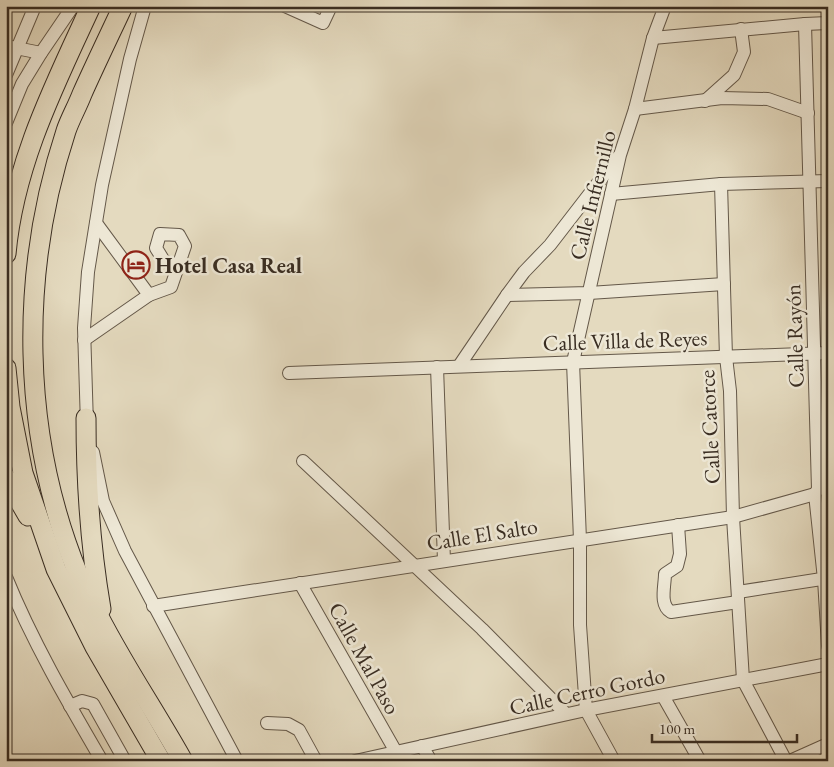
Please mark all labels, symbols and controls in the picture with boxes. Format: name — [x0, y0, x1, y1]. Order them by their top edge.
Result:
street label: Calle Infiernillo — [562, 127, 623, 263]
hotel icon: Hotel Casa Real — [121, 250, 151, 280]
place label: Hotel Casa Real — [155, 251, 302, 280]
street label: Calle Rayón — [778, 283, 811, 388]
street label: Calle Villa de Reyes — [542, 323, 708, 358]
street label: Calle Catorce — [692, 369, 727, 485]
street label: Calle El Salto — [424, 511, 540, 558]
street label: Calle Mal Paso — [322, 597, 407, 719]
street label: Calle Cerro Gordo — [507, 661, 668, 722]
scale bar — [652, 712, 796, 744]
text: 100 m — [659, 719, 696, 738]

